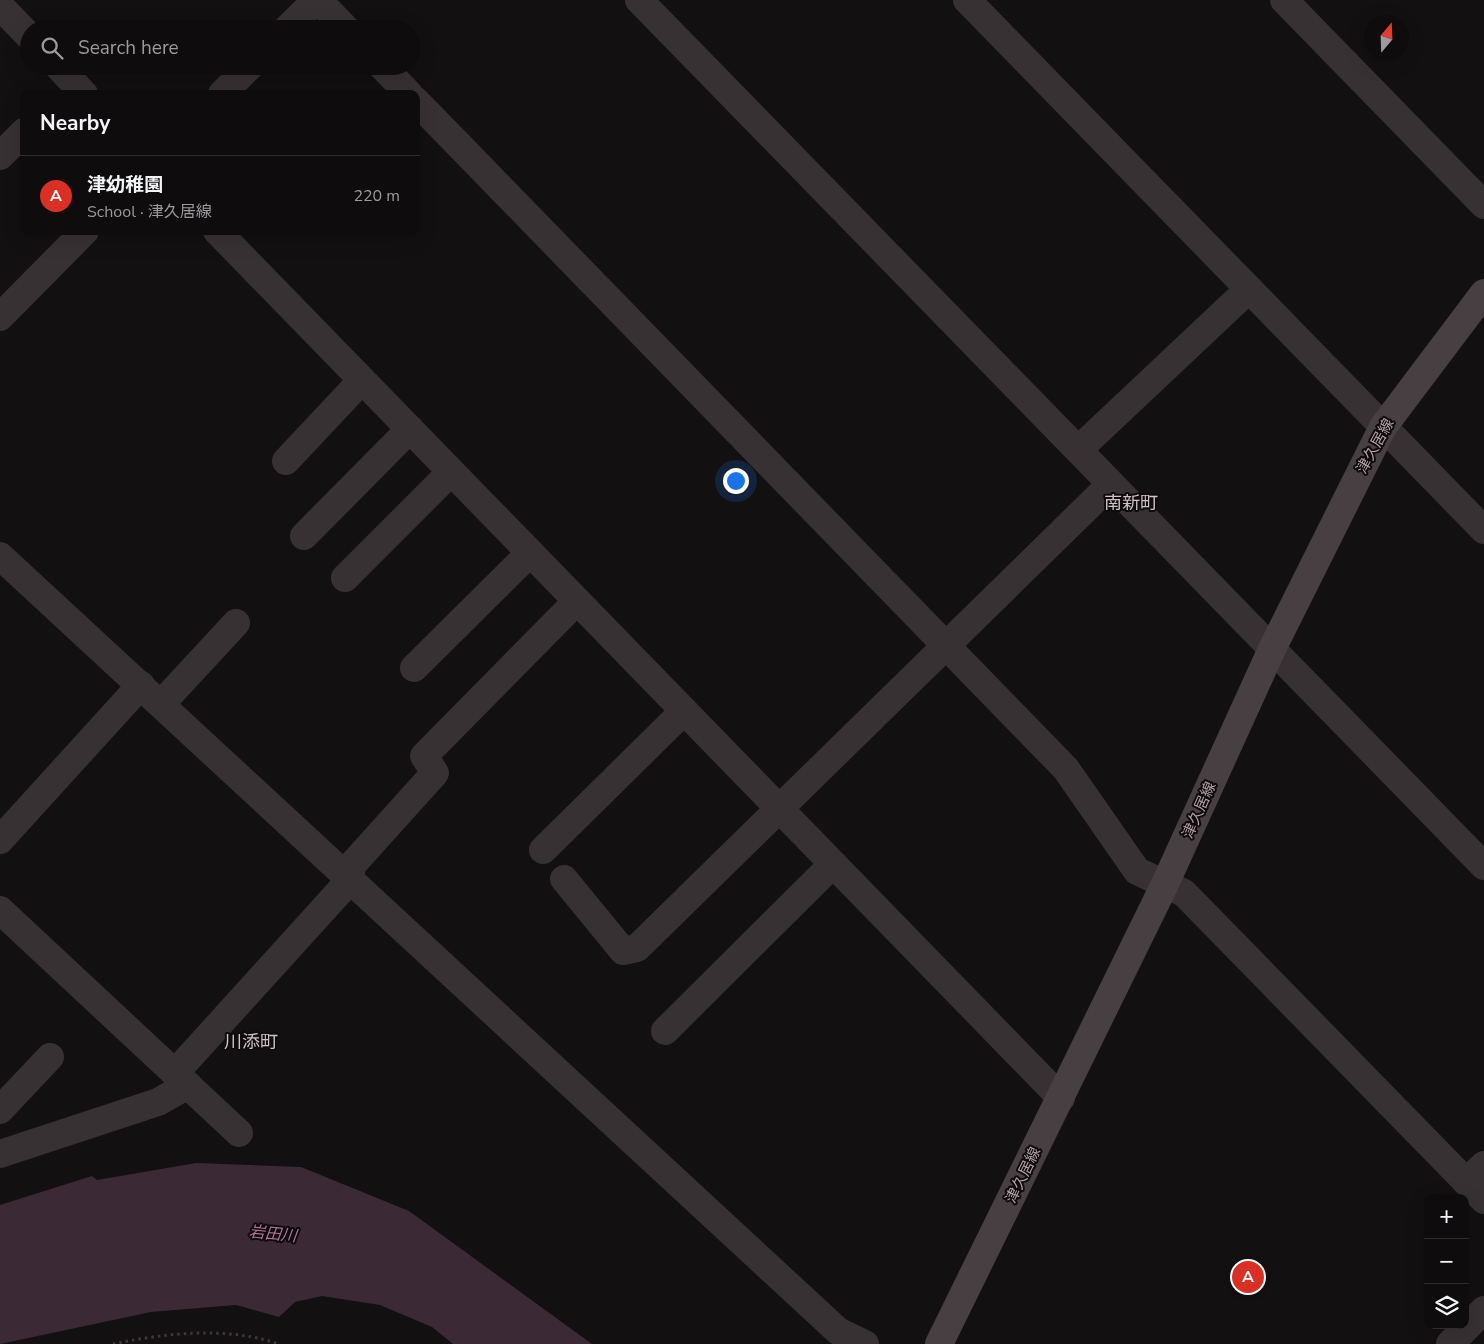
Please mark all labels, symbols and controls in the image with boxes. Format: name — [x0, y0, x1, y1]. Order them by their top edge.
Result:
north arrow — [1364, 15, 1409, 60]
search box — [20, 20, 420, 75]
icon: search — [38, 34, 66, 62]
text: Search here — [78, 35, 179, 61]
text: Nearby — [40, 109, 110, 137]
text: 津幼稚園 — [87, 172, 163, 198]
text: A — [50, 185, 62, 207]
text: 220 m — [353, 185, 400, 207]
text: School · 津久居線 — [87, 201, 212, 223]
street label: 津久居線 — [1352, 415, 1398, 477]
your location — [723, 468, 749, 494]
district label: 南新町 — [1104, 491, 1158, 515]
street label: 津久居線 — [1178, 779, 1220, 841]
district label: 川添町 — [224, 1030, 278, 1054]
street label: 津久居線 — [1001, 1144, 1045, 1206]
map controls — [1424, 1194, 1469, 1329]
button: + — [1424, 1194, 1469, 1239]
water label: 岩田川 — [248, 1221, 300, 1248]
button: − — [1424, 1239, 1469, 1284]
pin: A — [1232, 1258, 1264, 1296]
button: layers — [1424, 1284, 1469, 1329]

